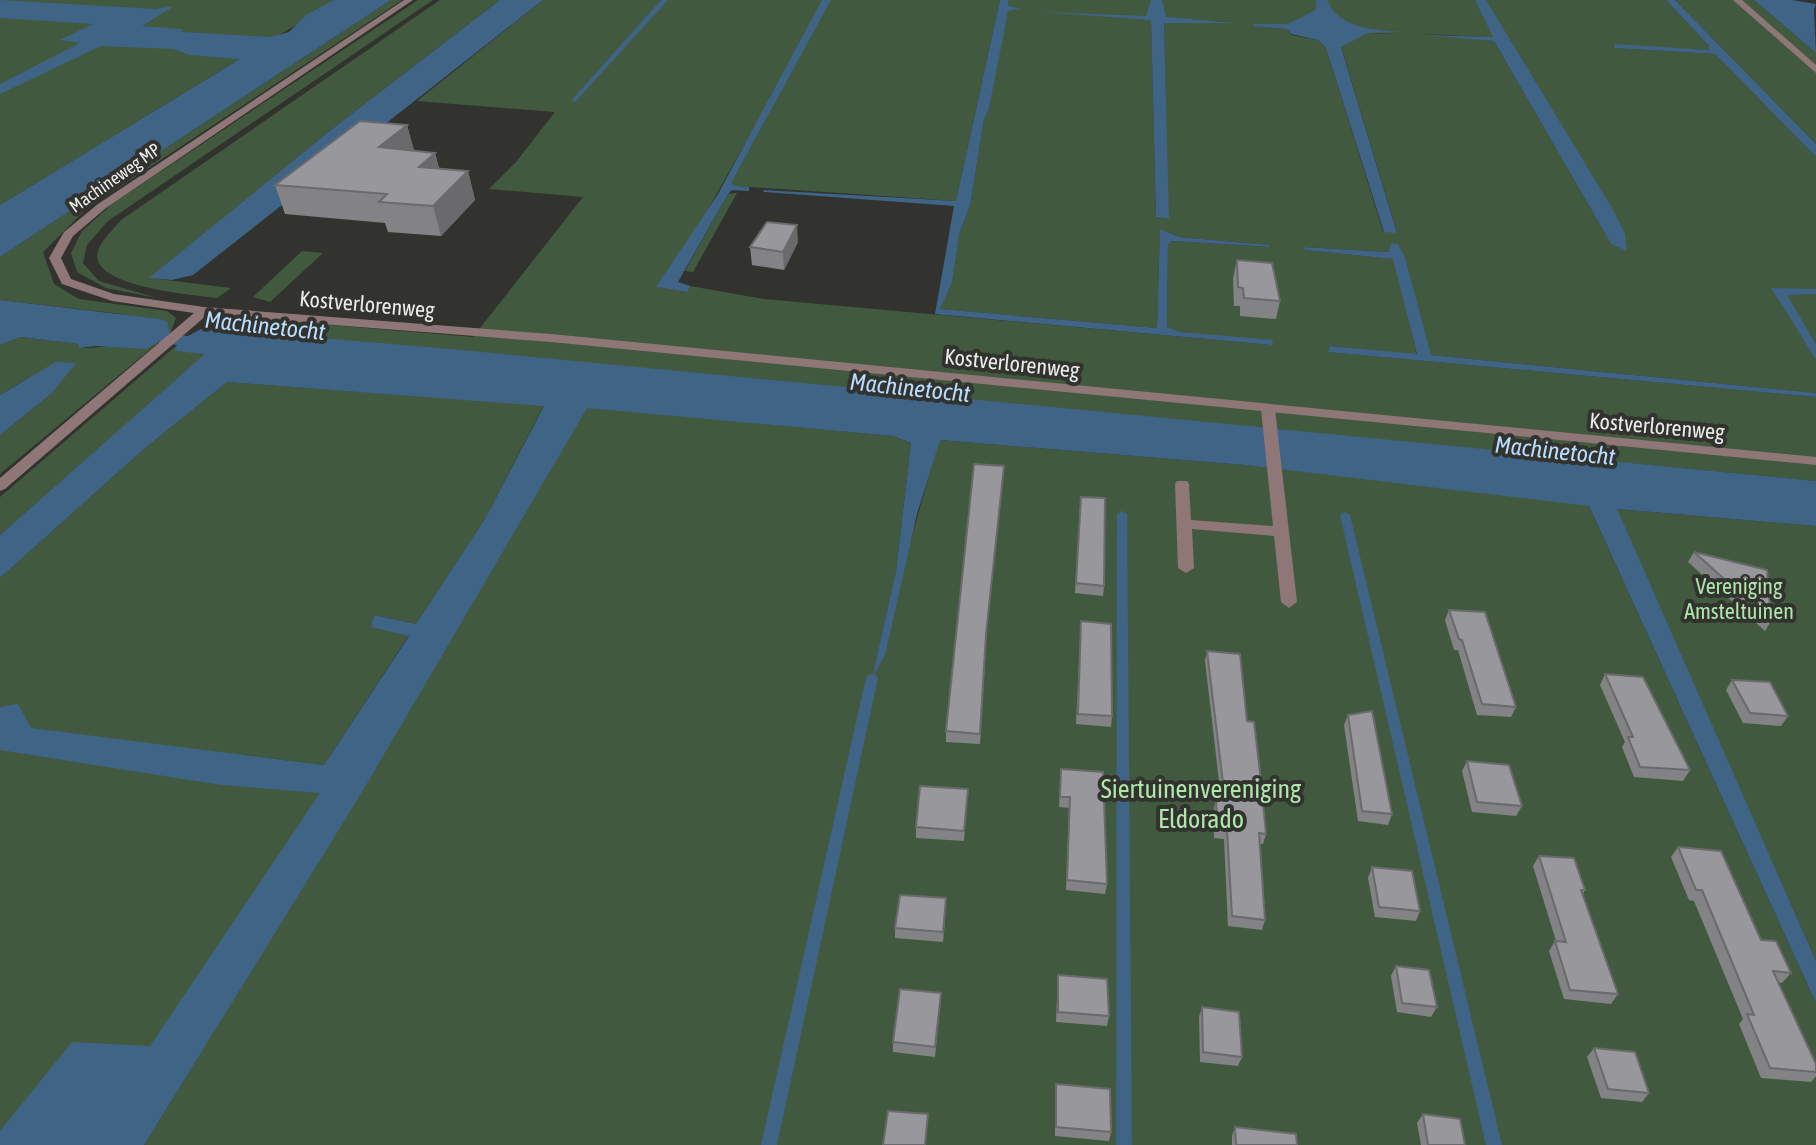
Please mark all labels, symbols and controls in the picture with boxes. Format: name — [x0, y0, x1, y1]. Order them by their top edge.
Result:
street label: Machineweg MP — [65, 138, 165, 217]
street label: Kostverlorenweg — [298, 285, 436, 323]
water label: Machinetocht — [203, 306, 327, 345]
street label: Kostverlorenweg — [943, 343, 1081, 383]
water label: Machinetocht — [848, 368, 972, 407]
street label: Kostverlorenweg — [1588, 407, 1726, 445]
water label: Machinetocht — [1493, 431, 1617, 470]
park label: Vereniging Amsteltuinen — [1684, 573, 1794, 624]
park label: Siertuinenvereniging Eldorado — [1101, 774, 1302, 834]

